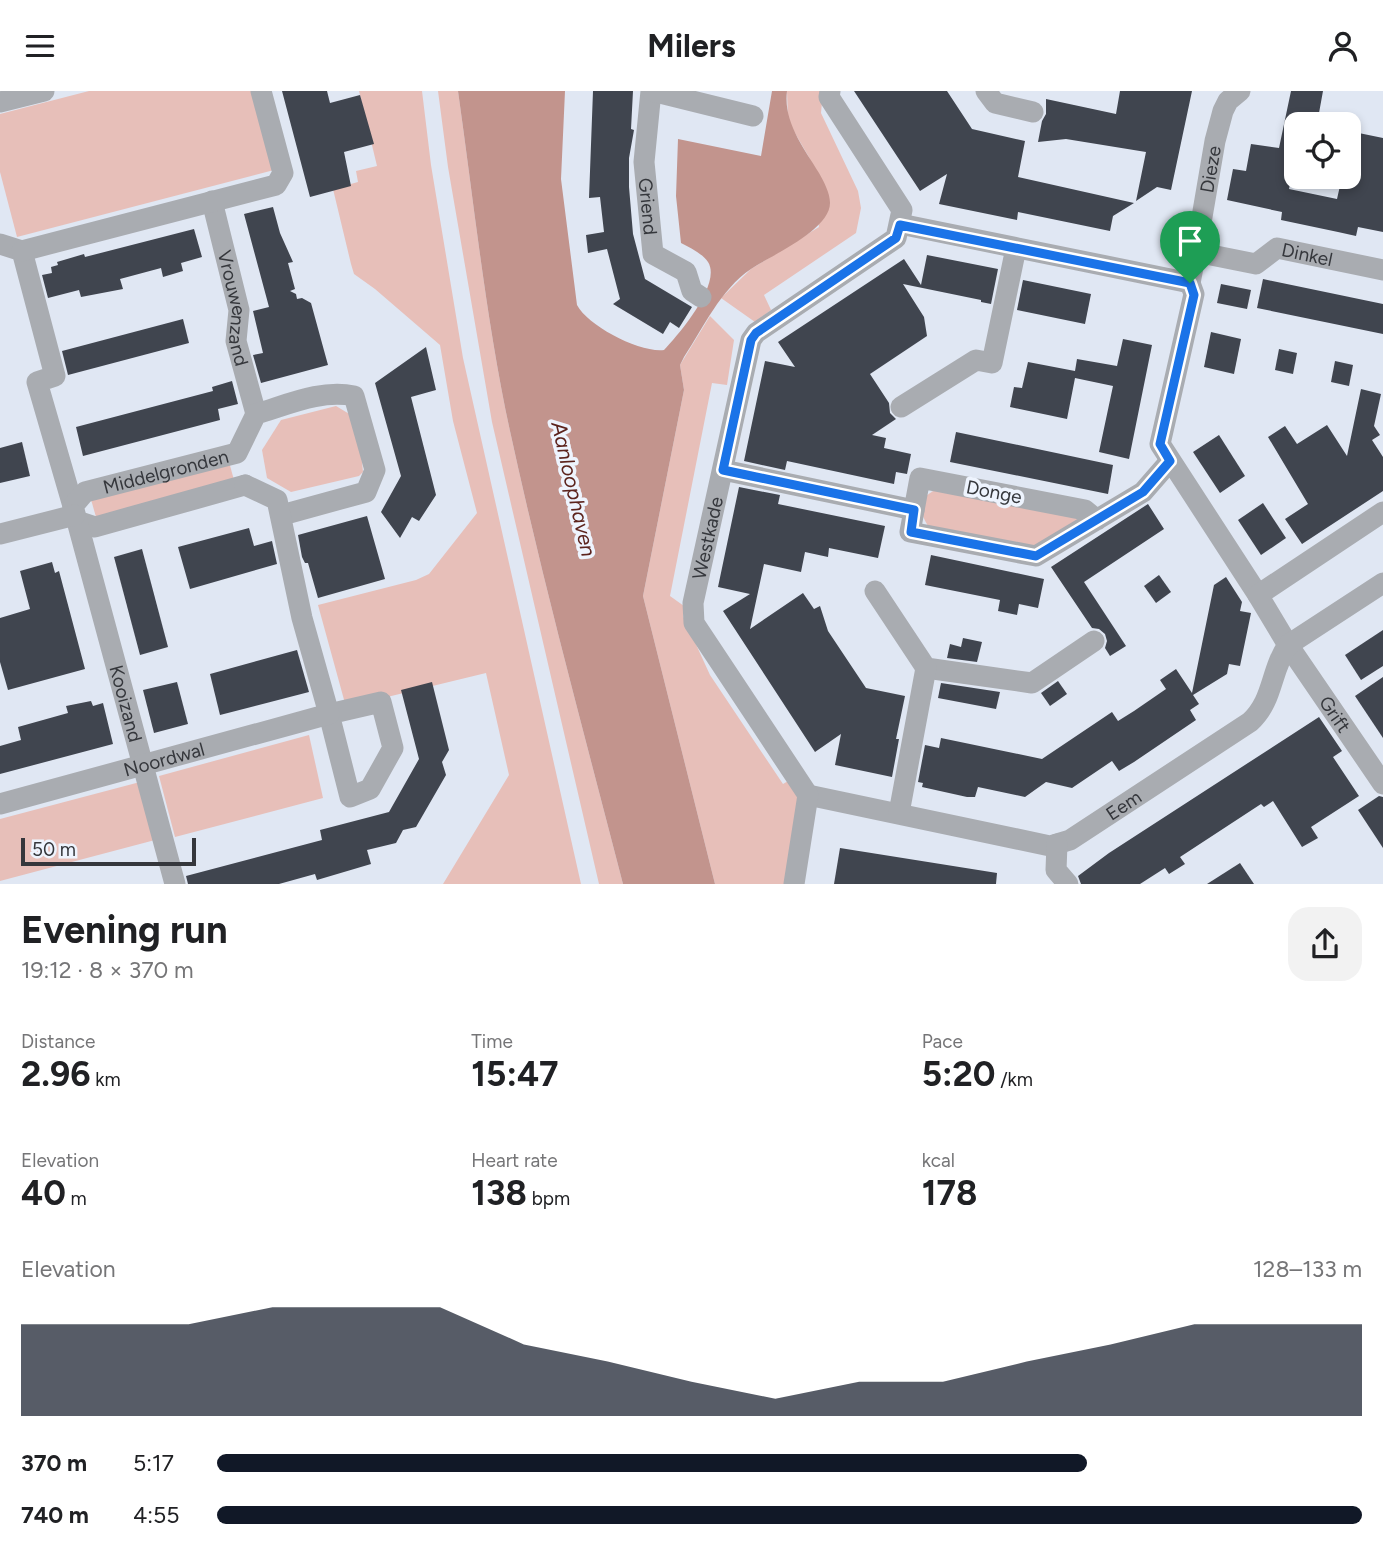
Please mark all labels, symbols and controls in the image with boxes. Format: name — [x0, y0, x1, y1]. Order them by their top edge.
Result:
icon: menu — [21, 27, 59, 65]
text: Milers — [647, 27, 736, 65]
icon: person — [1324, 27, 1362, 65]
map controls — [1284, 112, 1361, 189]
button: locate — [1284, 112, 1361, 189]
street label: Dieze — [1195, 144, 1226, 195]
street label: Griend — [634, 177, 663, 236]
pin — [1160, 211, 1220, 283]
icon: arrive — [1171, 222, 1209, 260]
street label: Dinkel — [1280, 238, 1335, 271]
street label: Vrouwenzand — [213, 248, 254, 369]
water label: Aanloophaven — [546, 418, 602, 559]
street label: Middelgronden — [100, 444, 231, 498]
street label: Donge — [964, 475, 1024, 509]
street label: Westkade — [687, 494, 728, 582]
street label: Kooizand — [105, 662, 148, 744]
street label: Grift — [1315, 691, 1356, 737]
street label: Noordwal — [121, 737, 207, 781]
street label: Eem — [1101, 785, 1145, 825]
scale bar — [21, 835, 196, 867]
text: 50 m — [32, 838, 76, 861]
text: Evening run — [21, 907, 228, 953]
button: share — [1288, 907, 1362, 981]
text: 19:12 · 8 × 370 m — [21, 956, 194, 984]
text: Distance — [21, 1030, 95, 1053]
text: Time — [471, 1030, 513, 1053]
text: Pace — [922, 1030, 963, 1053]
text: 2.96 — [21, 1053, 91, 1095]
text: 15:47 — [471, 1053, 559, 1095]
text: 5:20 — [922, 1053, 995, 1095]
text: km — [91, 1068, 121, 1091]
text: /km — [995, 1068, 1033, 1091]
text: Elevation — [21, 1149, 99, 1172]
text: Heart rate — [471, 1149, 558, 1172]
text: kcal — [922, 1149, 955, 1172]
text: 40 — [21, 1172, 66, 1214]
text: 138 — [471, 1172, 527, 1214]
text: 178 — [922, 1172, 977, 1214]
text: m — [66, 1187, 87, 1210]
text: bpm — [527, 1187, 570, 1210]
text: Elevation — [21, 1255, 116, 1283]
text: 128–133 m — [1253, 1255, 1362, 1283]
text: 370 m — [21, 1449, 87, 1477]
text: 5:17 — [133, 1449, 174, 1477]
text: 740 m — [21, 1501, 89, 1529]
text: 4:55 — [133, 1501, 180, 1529]

